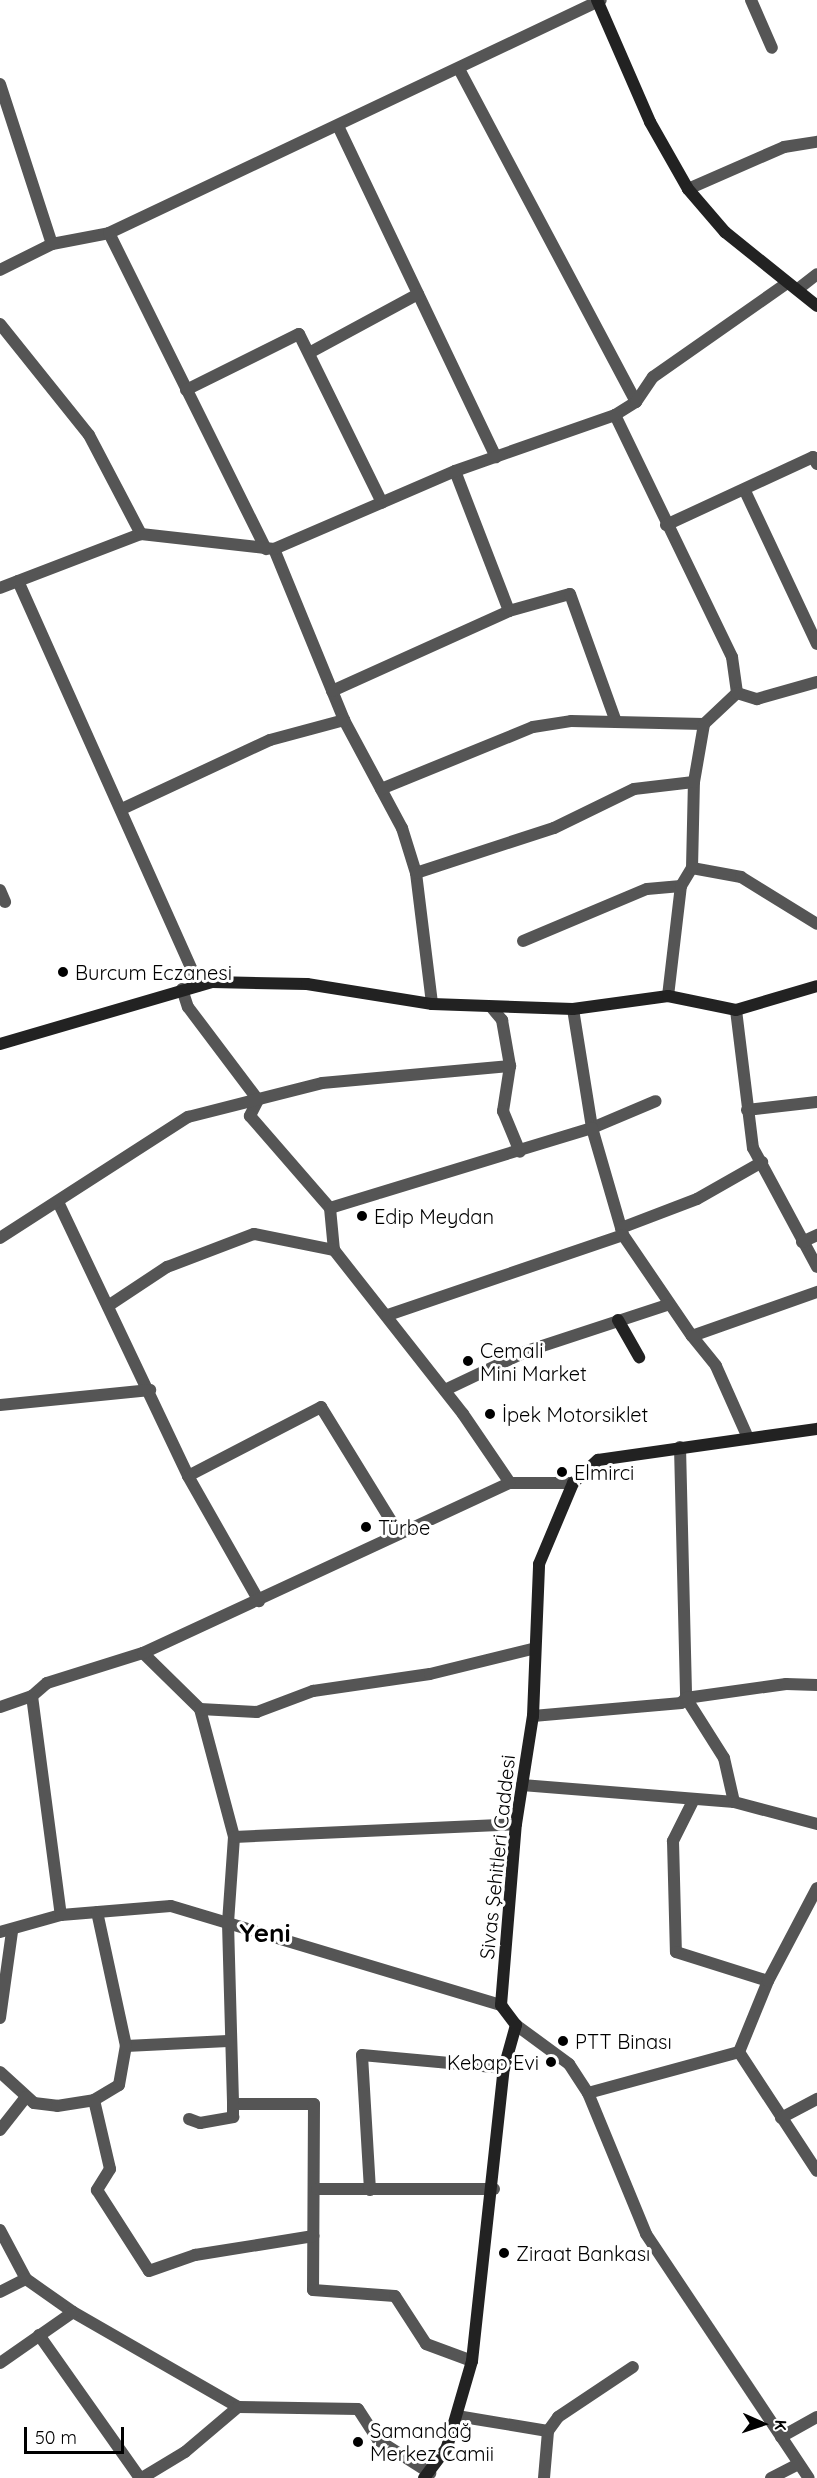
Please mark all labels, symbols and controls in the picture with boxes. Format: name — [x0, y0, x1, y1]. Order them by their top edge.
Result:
place label: Burcum Eczanesi — [75, 960, 232, 984]
marker: Burcum Eczanesi — [56, 965, 70, 979]
place label: Edip Meydan — [374, 1204, 494, 1228]
marker: Edip Meydan — [355, 1209, 369, 1223]
place label: Cemali Mini Market — [480, 1338, 587, 1385]
marker: Cemali Mini Market — [461, 1354, 475, 1368]
place label: İpek Motorsiklet — [502, 1402, 648, 1426]
marker: İpek Motorsiklet — [483, 1407, 497, 1421]
place label: Elmirci — [574, 1460, 634, 1484]
marker: Elmirci — [555, 1465, 569, 1479]
place label: Türbe — [378, 1515, 430, 1539]
marker: Türbe — [359, 1520, 373, 1534]
street label: Sivas Şehitleri Caddesi — [474, 1754, 520, 1960]
district label: Yeni — [239, 1917, 291, 1949]
place label: PTT Binası — [575, 2029, 672, 2053]
marker: PTT Binası — [556, 2034, 570, 2048]
place label: Kebap Evi — [447, 2050, 539, 2074]
marker: Kebap Evi — [544, 2055, 558, 2069]
place label: Ziraat Bankası — [516, 2241, 650, 2265]
marker: Ziraat Bankası — [497, 2246, 511, 2260]
north arrow — [733, 2394, 793, 2454]
scale bar — [27, 2415, 128, 2453]
place label: Samandağ Merkez Camii — [370, 2418, 494, 2465]
text: K — [771, 2419, 791, 2431]
text: 50 m — [35, 2426, 77, 2449]
marker: Samandağ Merkez Camii — [351, 2435, 365, 2449]

